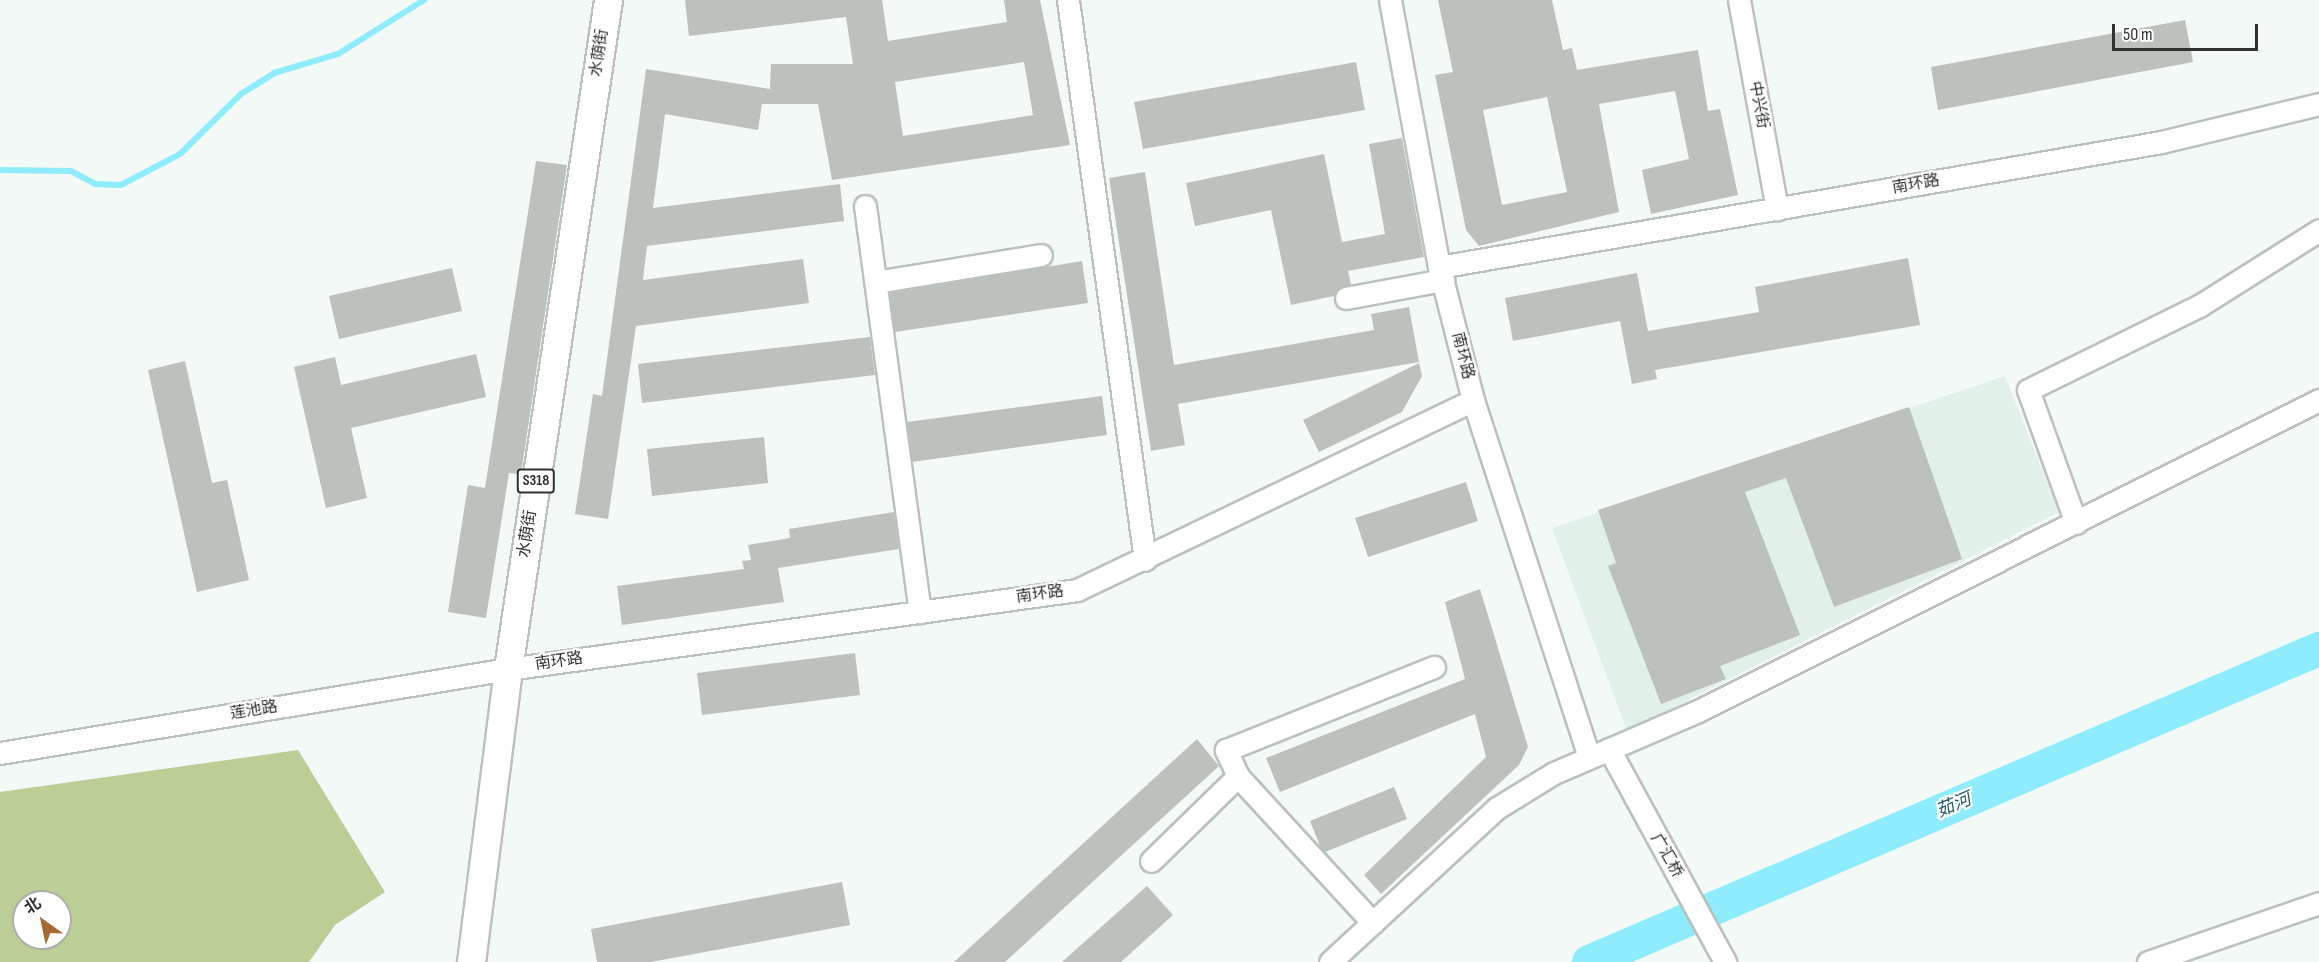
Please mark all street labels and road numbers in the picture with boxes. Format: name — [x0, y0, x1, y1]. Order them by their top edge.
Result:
street label: 水荫街 — [587, 28, 613, 78]
street label: 中兴街 — [1744, 80, 1772, 130]
street label: 南环路 — [1891, 171, 1941, 199]
street label: 南环路 — [1447, 330, 1477, 382]
road number: S318 — [516, 469, 556, 493]
street label: 水荫街 — [515, 509, 541, 559]
street label: 南环路 — [1015, 582, 1065, 608]
street label: 南环路 — [534, 649, 584, 675]
street label: 莲池路 — [229, 698, 279, 724]
street label: 广汇桥 — [1646, 830, 1686, 882]

